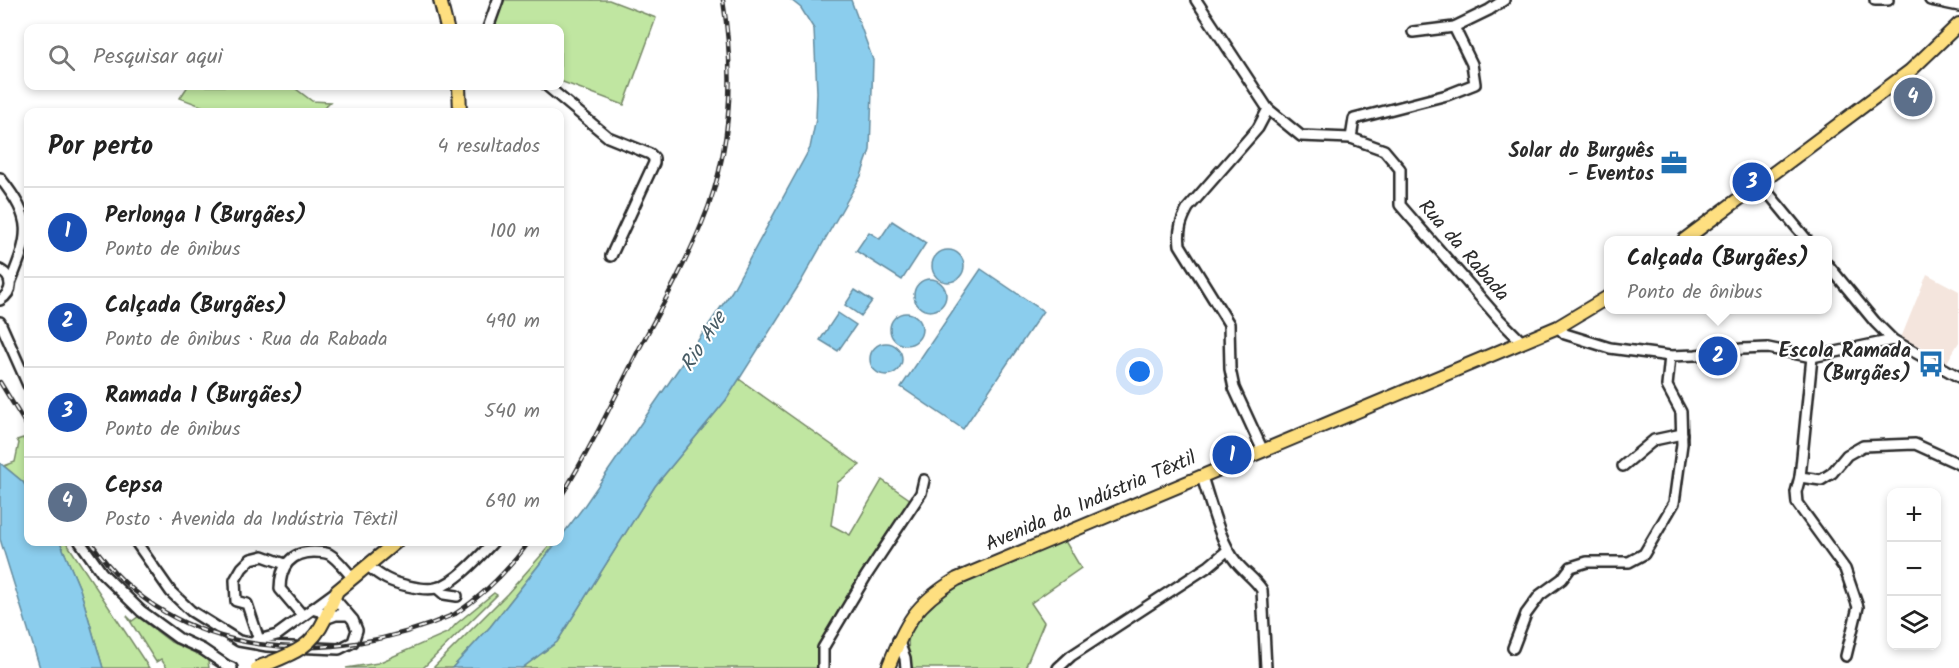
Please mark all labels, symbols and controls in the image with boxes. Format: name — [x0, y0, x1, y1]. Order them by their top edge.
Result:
search box — [24, 24, 564, 90]
text: Pesquisar aqui — [93, 40, 223, 75]
icon: search — [45, 41, 78, 74]
pin: 4 — [1894, 74, 1932, 120]
text: Por perto — [48, 126, 153, 168]
text: 4 resultados — [438, 131, 540, 163]
place label: Solar do Burguês - Eventos — [1509, 136, 1655, 191]
office icon: Solar do Burguês - Eventos — [1659, 148, 1689, 178]
pin: 3 — [1732, 160, 1772, 204]
street label: Rua da Rabada — [1409, 193, 1517, 309]
text: Perlonga 1 (Burgães) — [105, 199, 307, 234]
text: 1 — [64, 216, 71, 248]
text: 100 m — [490, 216, 540, 248]
text: Ponto de ônibus — [105, 234, 241, 266]
popup — [1604, 236, 1832, 314]
text: Calçada (Burgães) — [1627, 242, 1809, 277]
text: Ponto de ônibus — [1627, 277, 1763, 309]
text: Calçada (Burgães) — [105, 289, 287, 324]
water label: Rio Ave — [672, 303, 737, 379]
text: 2 — [62, 306, 73, 338]
text: 490 m — [485, 306, 540, 338]
text: Ponto de ônibus · Rua da Rabada — [105, 324, 388, 356]
pin: 2 — [1698, 334, 1738, 378]
place label: Escola Ramada (Burgães) — [1779, 336, 1911, 391]
bus stop icon: Escola Ramada (Burgães) — [1916, 349, 1946, 379]
your location — [1125, 357, 1154, 386]
text: Ramada 1 (Burgães) — [105, 379, 303, 414]
text: 3 — [62, 396, 73, 428]
text: 540 m — [484, 396, 540, 428]
text: Ponto de ônibus — [105, 414, 241, 446]
pin: 1 — [1212, 432, 1252, 478]
street label: Avenida da Indústria Têxtil — [980, 443, 1202, 561]
text: Cepsa — [105, 469, 163, 504]
text: 4 — [62, 486, 73, 518]
text: 690 m — [485, 486, 540, 518]
map controls — [1887, 488, 1941, 650]
button: + — [1887, 488, 1941, 542]
text: Posto · Avenida da Indústria Têxtil — [105, 504, 398, 536]
button: − — [1887, 542, 1941, 596]
button: layers — [1887, 596, 1941, 650]

